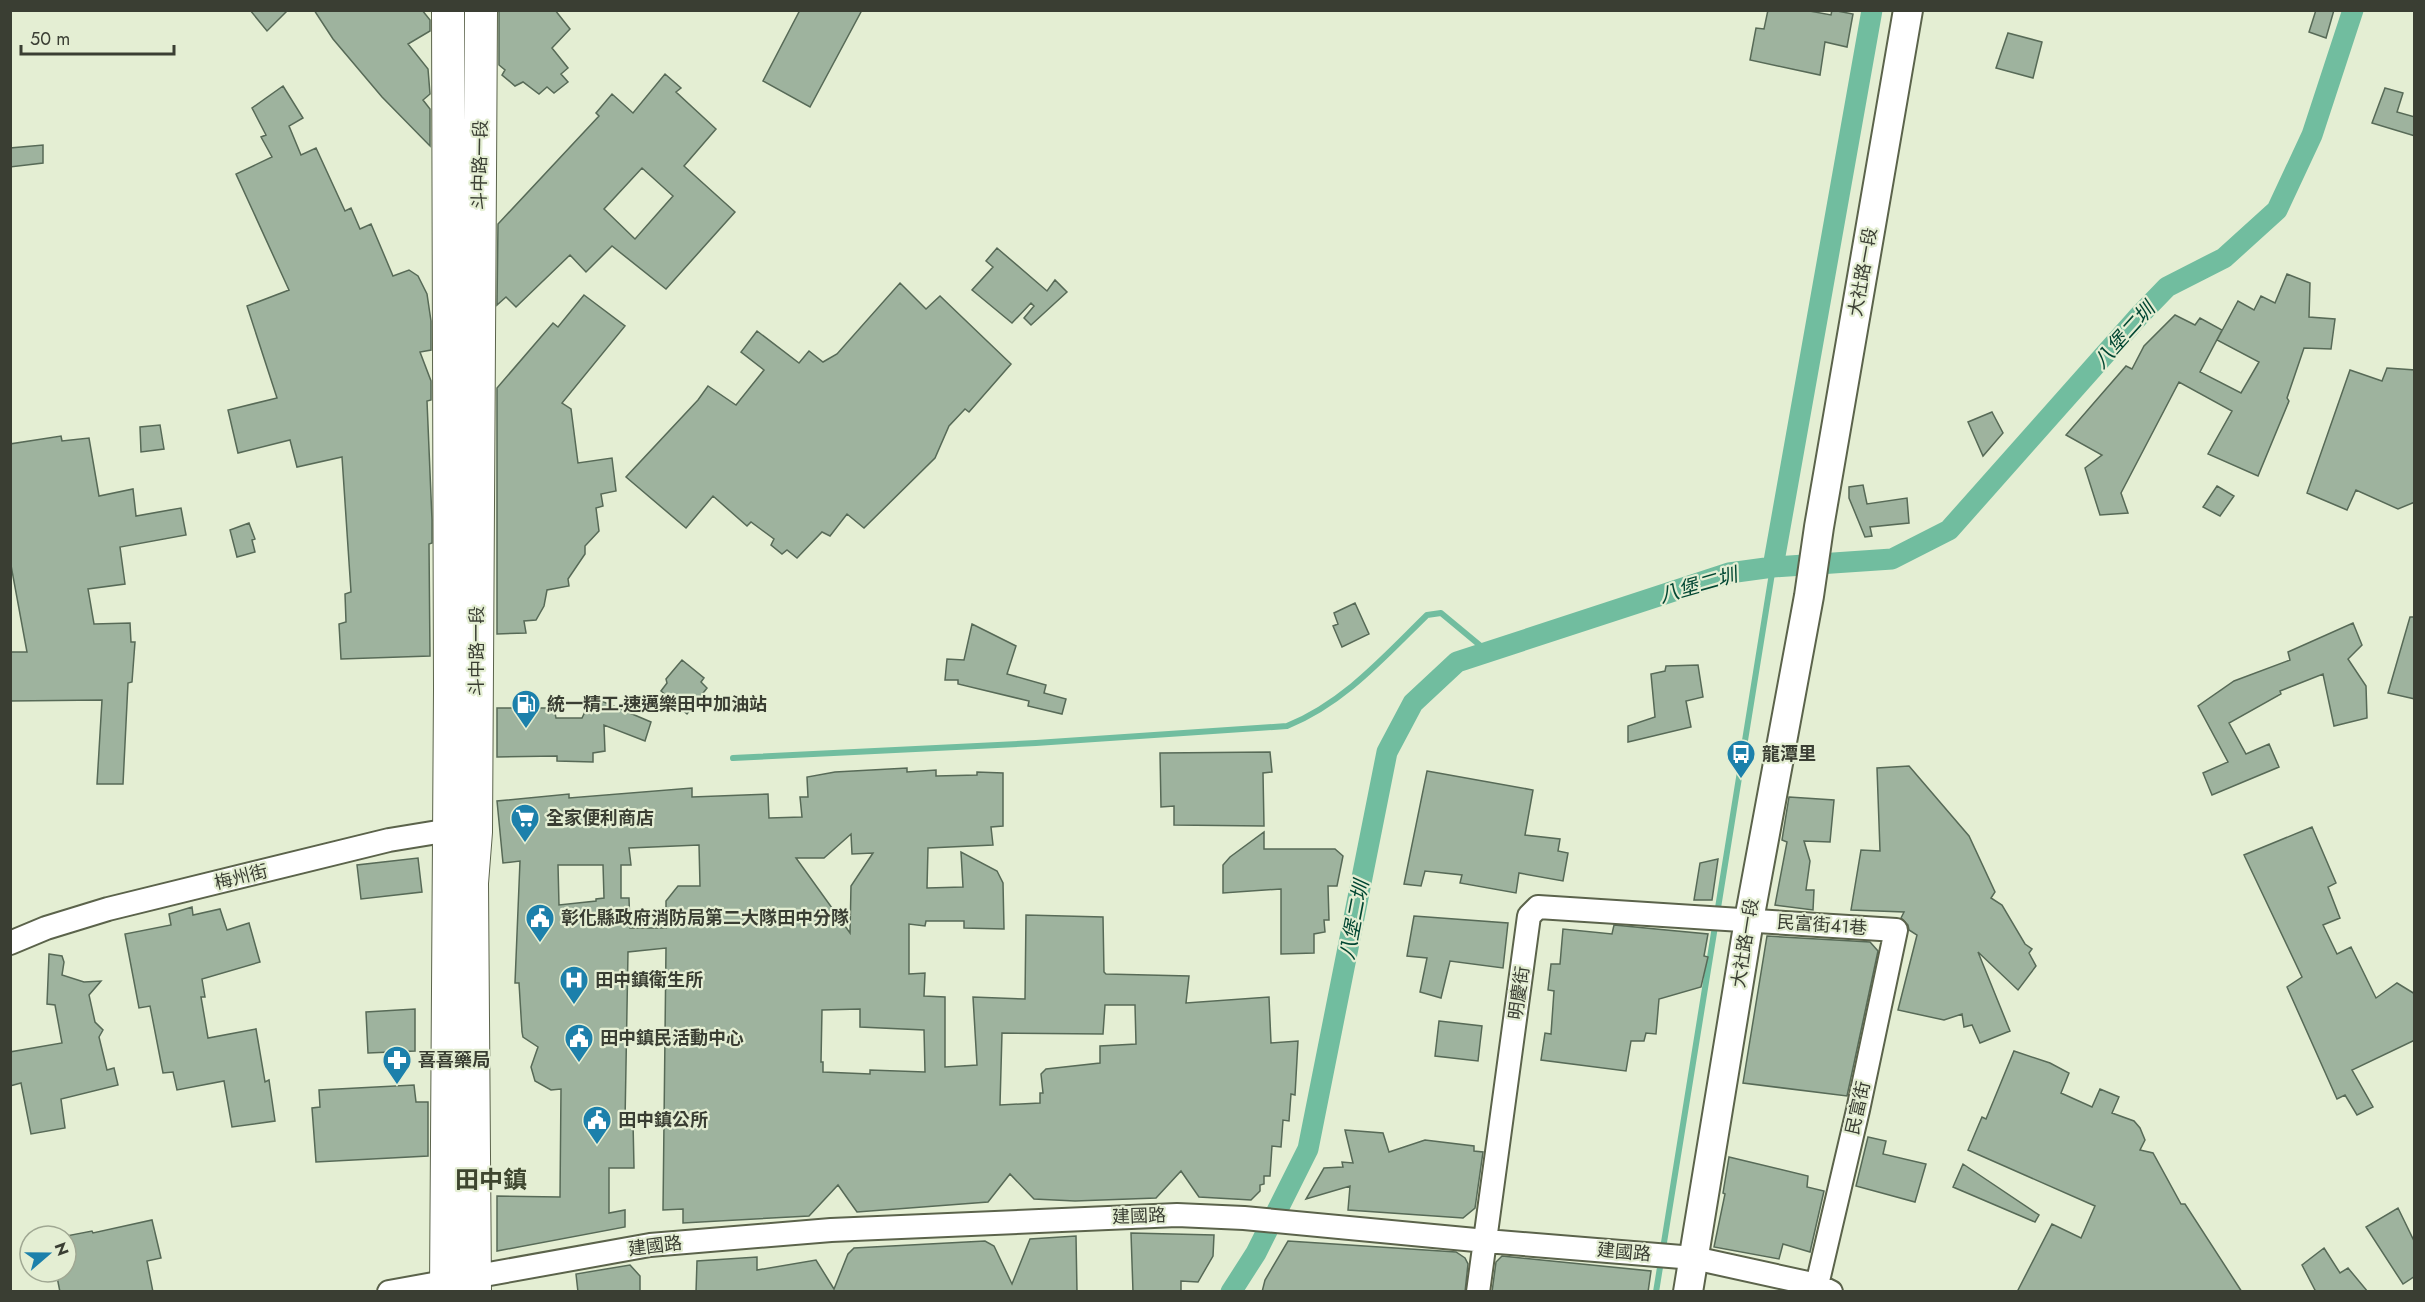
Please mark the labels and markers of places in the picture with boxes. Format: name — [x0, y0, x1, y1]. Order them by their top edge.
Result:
fuel station icon: 統一精工-速邁樂田中加油站 — [510, 688, 542, 730]
place label: 統一精工-速邁樂田中加油站 — [547, 691, 767, 717]
bus stop icon: 龍潭里 — [1725, 738, 1757, 780]
place label: 龍潭里 — [1762, 741, 1816, 767]
supermarket icon: 全家便利商店 — [509, 802, 541, 844]
place label: 全家便利商店 — [546, 805, 654, 831]
public building icon: 彰化縣政府消防局第二大隊田中分隊 — [524, 902, 556, 944]
place label: 彰化縣政府消防局第二大隊田中分隊 — [561, 905, 849, 931]
hospital icon: 田中鎮衛生所 — [558, 964, 590, 1006]
place label: 田中鎮衛生所 — [595, 967, 703, 993]
public building icon: 田中鎮民活動中心 — [563, 1022, 595, 1064]
place label: 田中鎮民活動中心 — [600, 1025, 744, 1051]
pharmacy icon: 喜喜藥局 — [381, 1044, 413, 1086]
place label: 喜喜藥局 — [418, 1047, 490, 1073]
public building icon: 田中鎮公所 — [581, 1104, 613, 1146]
place label: 田中鎮公所 — [618, 1107, 708, 1133]

